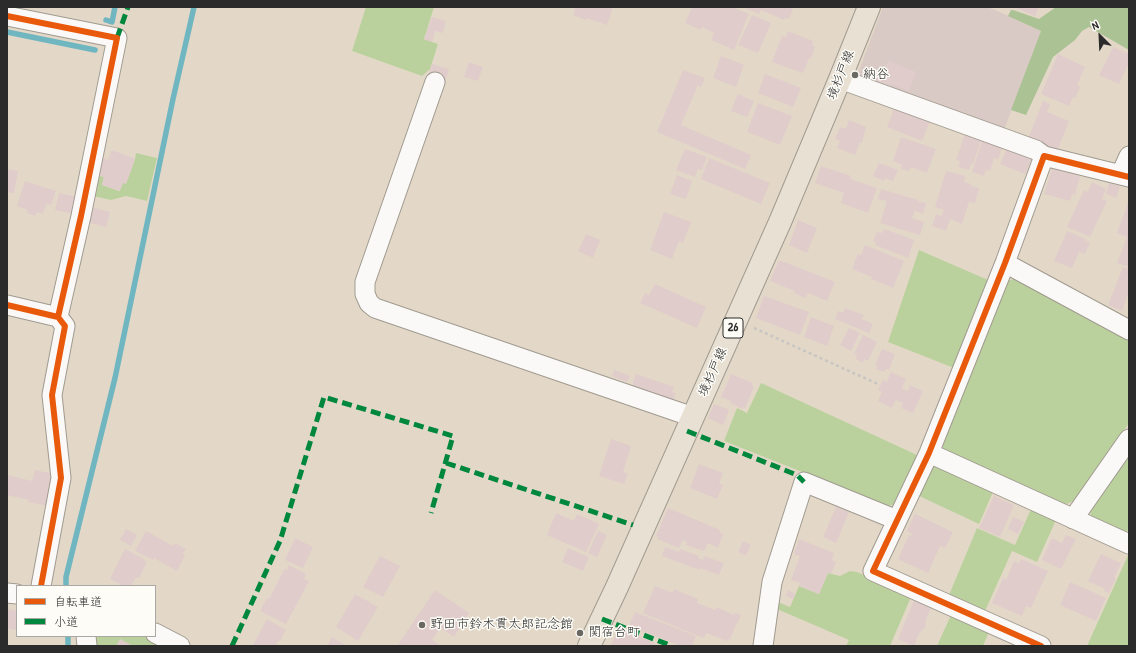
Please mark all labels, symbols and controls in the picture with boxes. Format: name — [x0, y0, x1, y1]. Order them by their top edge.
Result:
north arrow — [1080, 16, 1120, 56]
text: N — [1090, 17, 1101, 33]
street label: 境杉戸線 — [824, 48, 858, 102]
place label: 納谷 — [863, 67, 889, 83]
marker: 納谷 — [850, 70, 860, 80]
road number: 26 — [723, 318, 743, 338]
street label: 境杉戸線 — [695, 345, 731, 399]
legend — [16, 585, 156, 637]
text: 自転車道 — [54, 593, 102, 610]
text: 小道 — [54, 613, 78, 630]
place label: 野田市鈴木貫太郎記念館 — [430, 617, 573, 633]
marker: 野田市鈴木貫太郎記念館 — [417, 620, 427, 630]
place label: 関宿台町 — [588, 625, 640, 641]
marker: 関宿台町 — [575, 628, 585, 638]

